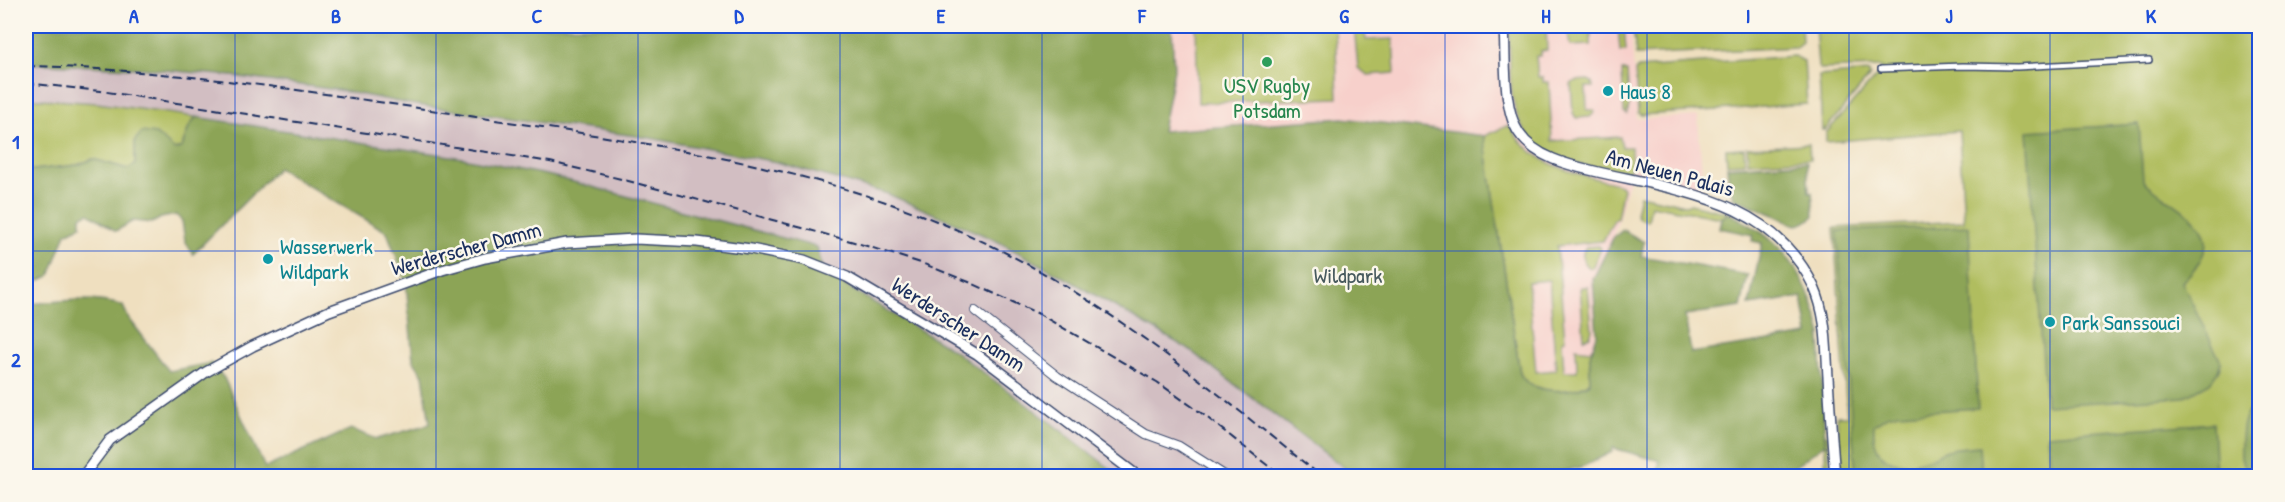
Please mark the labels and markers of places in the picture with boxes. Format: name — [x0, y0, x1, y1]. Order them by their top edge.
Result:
marker: USV Rugby Potsdam — [1260, 55, 1274, 69]
place label: USV Rugby Potsdam — [1224, 70, 1310, 125]
place label: Haus 8 — [1620, 76, 1671, 106]
marker: Haus 8 — [1601, 84, 1615, 98]
place label: Wasserwerk Wildpark — [280, 231, 373, 286]
marker: Wasserwerk Wildpark — [261, 252, 275, 266]
place label: Park Sanssouci — [2062, 307, 2181, 337]
marker: Park Sanssouci — [2043, 315, 2057, 329]

